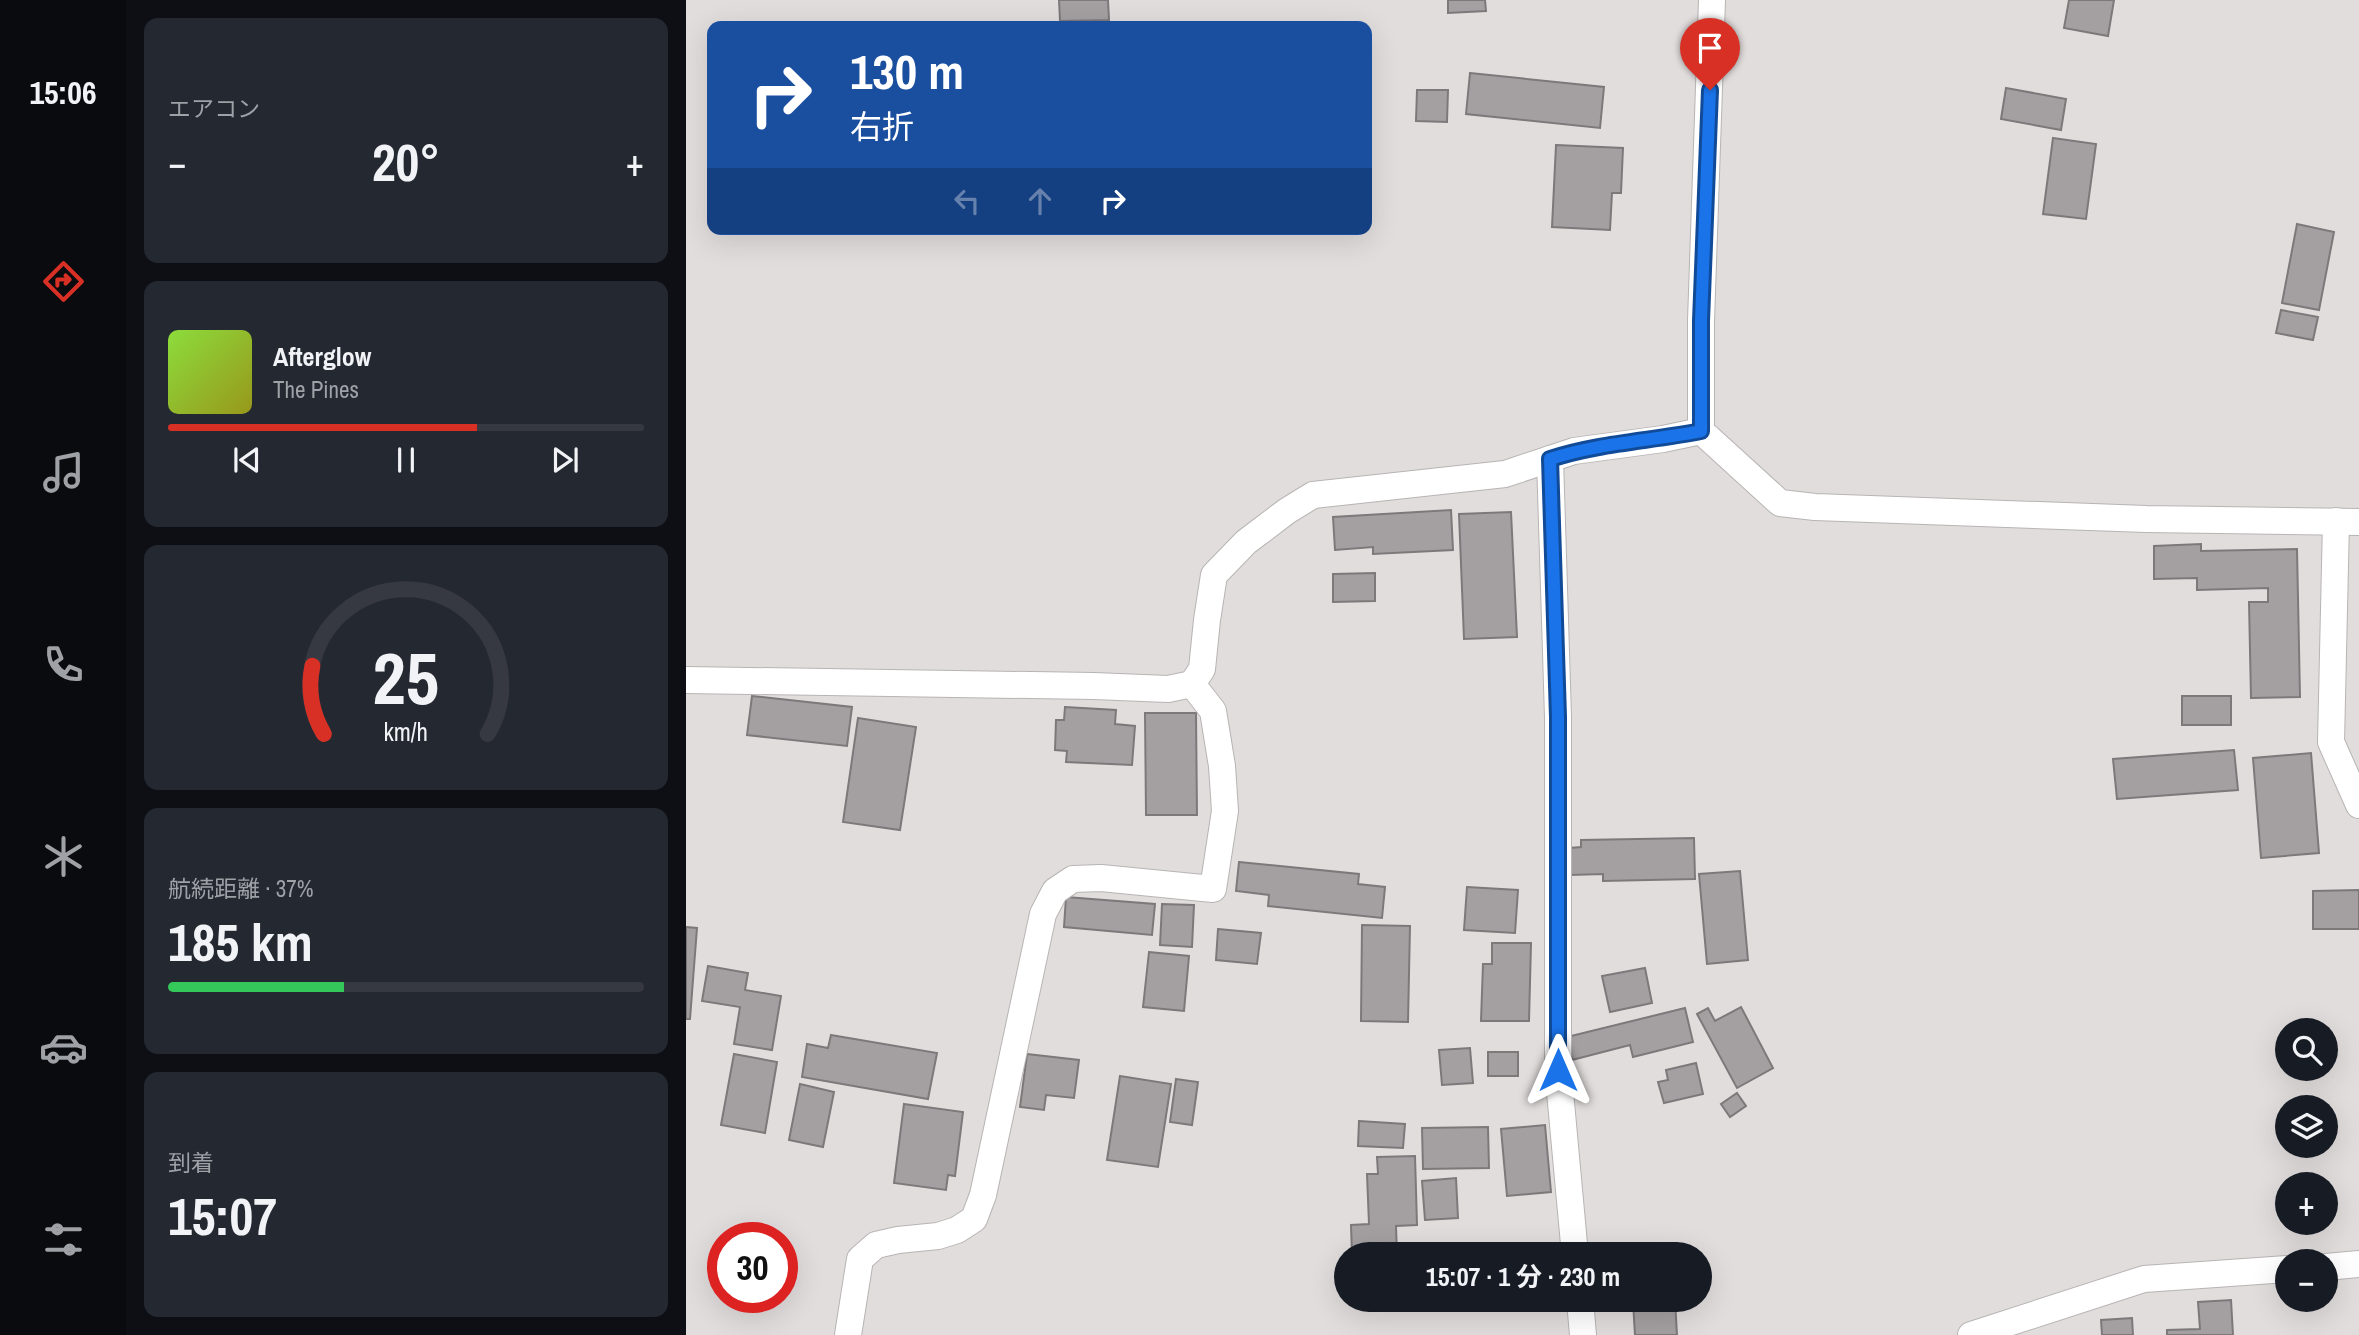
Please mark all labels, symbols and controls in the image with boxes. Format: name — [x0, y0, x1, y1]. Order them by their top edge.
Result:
pin — [1680, 18, 1740, 90]
icon: arrive — [1691, 29, 1729, 67]
text: 130 m — [850, 38, 964, 104]
icon: right — [735, 49, 826, 140]
text: 15:06 — [29, 71, 97, 114]
text: エアコン — [168, 93, 260, 124]
text: 右折 — [850, 105, 914, 148]
text: 20° — [372, 127, 440, 197]
text: − — [168, 137, 186, 188]
text: + — [626, 137, 644, 188]
icon: left — [948, 182, 986, 220]
icon: ahead — [1021, 182, 1059, 220]
icon: right — [1094, 182, 1132, 220]
icon: directions — [39, 257, 88, 306]
text: Afterglow — [273, 339, 371, 374]
text: The Pines — [273, 374, 359, 405]
icon: previous — [228, 441, 266, 479]
icon: pause — [387, 441, 425, 479]
icon: next — [546, 441, 584, 479]
icon: music — [39, 448, 88, 497]
text: 25 — [373, 629, 439, 727]
icon: phone — [39, 640, 88, 689]
text: km/h — [384, 714, 428, 748]
icon: climate — [39, 832, 88, 881]
text: 航続距離 · 37% — [168, 873, 313, 904]
text: 185 km — [168, 907, 313, 977]
map controls — [2275, 1018, 2338, 1312]
button: search — [2275, 1018, 2338, 1081]
icon: car — [39, 1023, 88, 1072]
position arrow — [1521, 1033, 1595, 1107]
button: layers — [2275, 1095, 2338, 1158]
text: 到着 — [168, 1147, 214, 1178]
button: + — [2275, 1172, 2338, 1235]
text: 15:07 — [168, 1181, 277, 1251]
icon: filters — [39, 1215, 88, 1264]
speed limit sign: 30 — [707, 1222, 798, 1313]
button: − — [2275, 1249, 2338, 1312]
text: 15:07 · 1 分 · 230 m — [1426, 1259, 1620, 1294]

